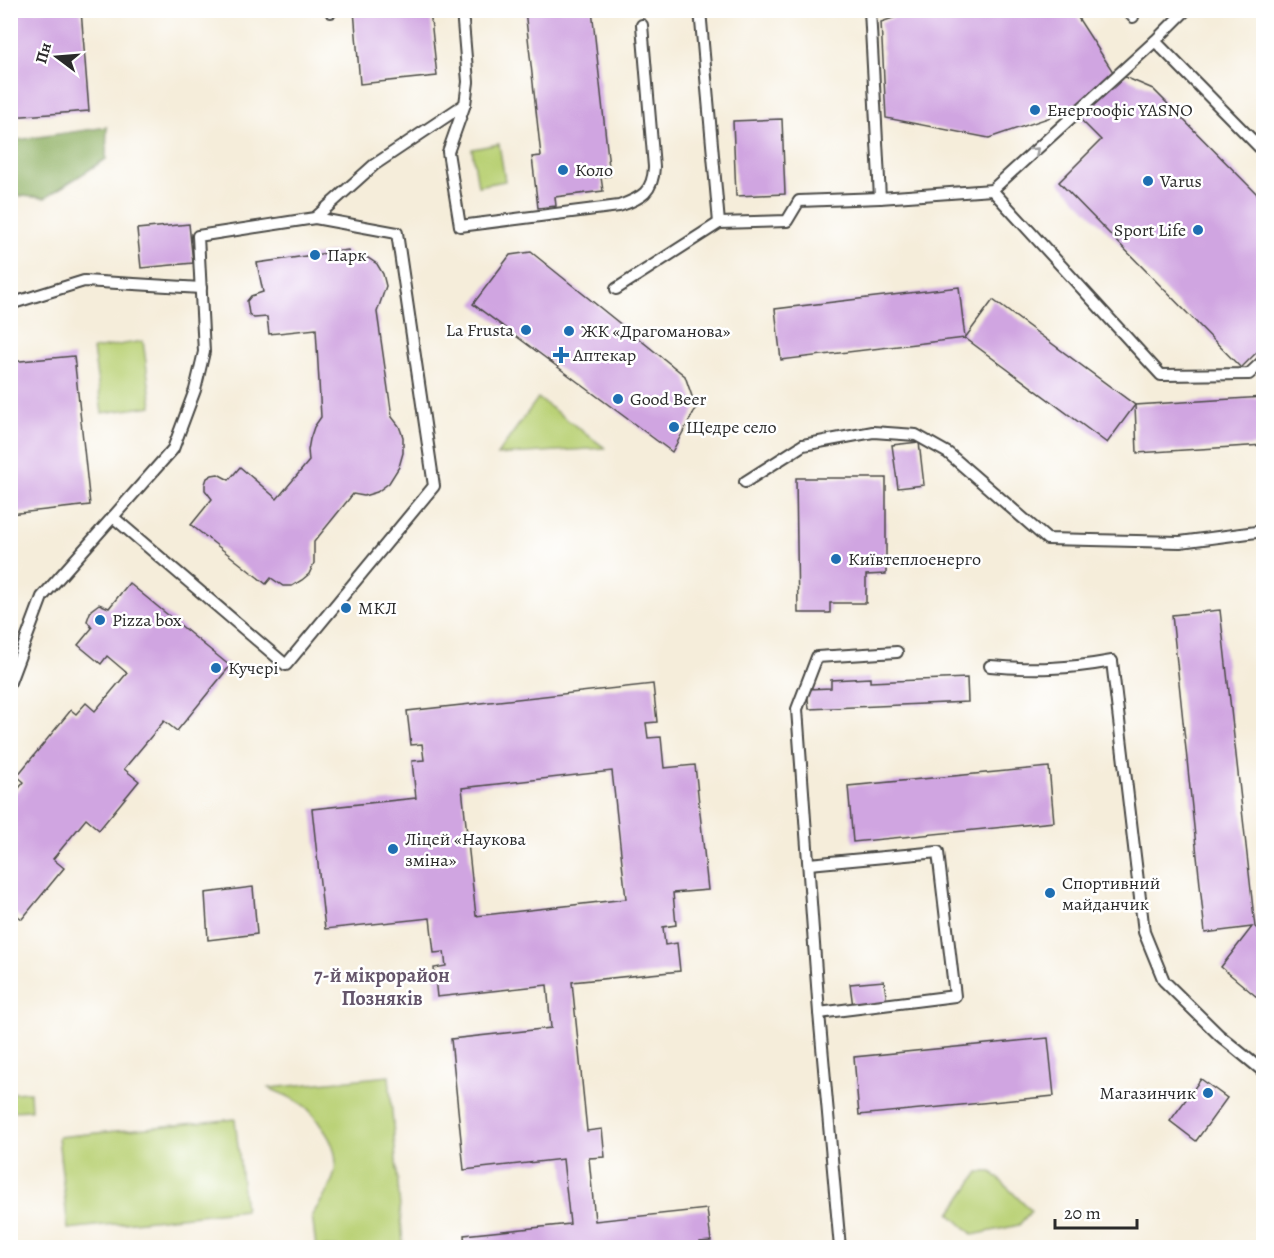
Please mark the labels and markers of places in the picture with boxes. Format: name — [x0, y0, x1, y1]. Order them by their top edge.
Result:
place label: Енергоофіс YASNO — [1047, 98, 1193, 122]
marker: Енергоофіс YASNO — [1028, 103, 1042, 117]
place label: Коло — [575, 158, 613, 182]
marker: Коло — [556, 163, 570, 177]
place label: Varus — [1159, 169, 1202, 193]
marker: Varus — [1141, 174, 1155, 188]
place label: Sport Life — [1114, 218, 1186, 242]
marker: Sport Life — [1191, 223, 1205, 237]
place label: Парк — [327, 243, 367, 267]
marker: Парк — [308, 248, 322, 262]
place label: La Frusta — [446, 318, 515, 342]
place label: ЖК «Драгоманова» — [581, 319, 731, 343]
marker: La Frusta — [519, 323, 533, 337]
marker: ЖК «Драгоманова» — [562, 324, 576, 338]
place label: Аптекар — [572, 343, 636, 367]
marker: Аптекар — [554, 348, 568, 362]
place label: Good Beer — [630, 387, 706, 411]
marker: Good Beer — [611, 392, 625, 406]
place label: Щедре село — [686, 415, 777, 439]
marker: Щедре село — [667, 420, 681, 434]
place label: Київтеплоенерго — [848, 547, 981, 571]
marker: Київтеплоенерго — [829, 552, 843, 566]
place label: МКЛ — [358, 596, 397, 620]
marker: МКЛ — [339, 601, 353, 615]
place label: Pizza box — [112, 608, 182, 632]
marker: Pizza box — [93, 613, 107, 627]
place label: Кучері — [228, 656, 278, 680]
marker: Кучері — [209, 661, 223, 675]
place label: Ліцей «Наукова зміна» — [405, 827, 527, 872]
marker: Ліцей «Наукова зміна» — [386, 842, 400, 856]
place label: Спортивний майданчик — [1062, 871, 1160, 916]
marker: Спортивний майданчик — [1043, 886, 1057, 900]
place label: Магазинчик — [1100, 1081, 1196, 1105]
marker: Магазинчик — [1201, 1086, 1215, 1100]

